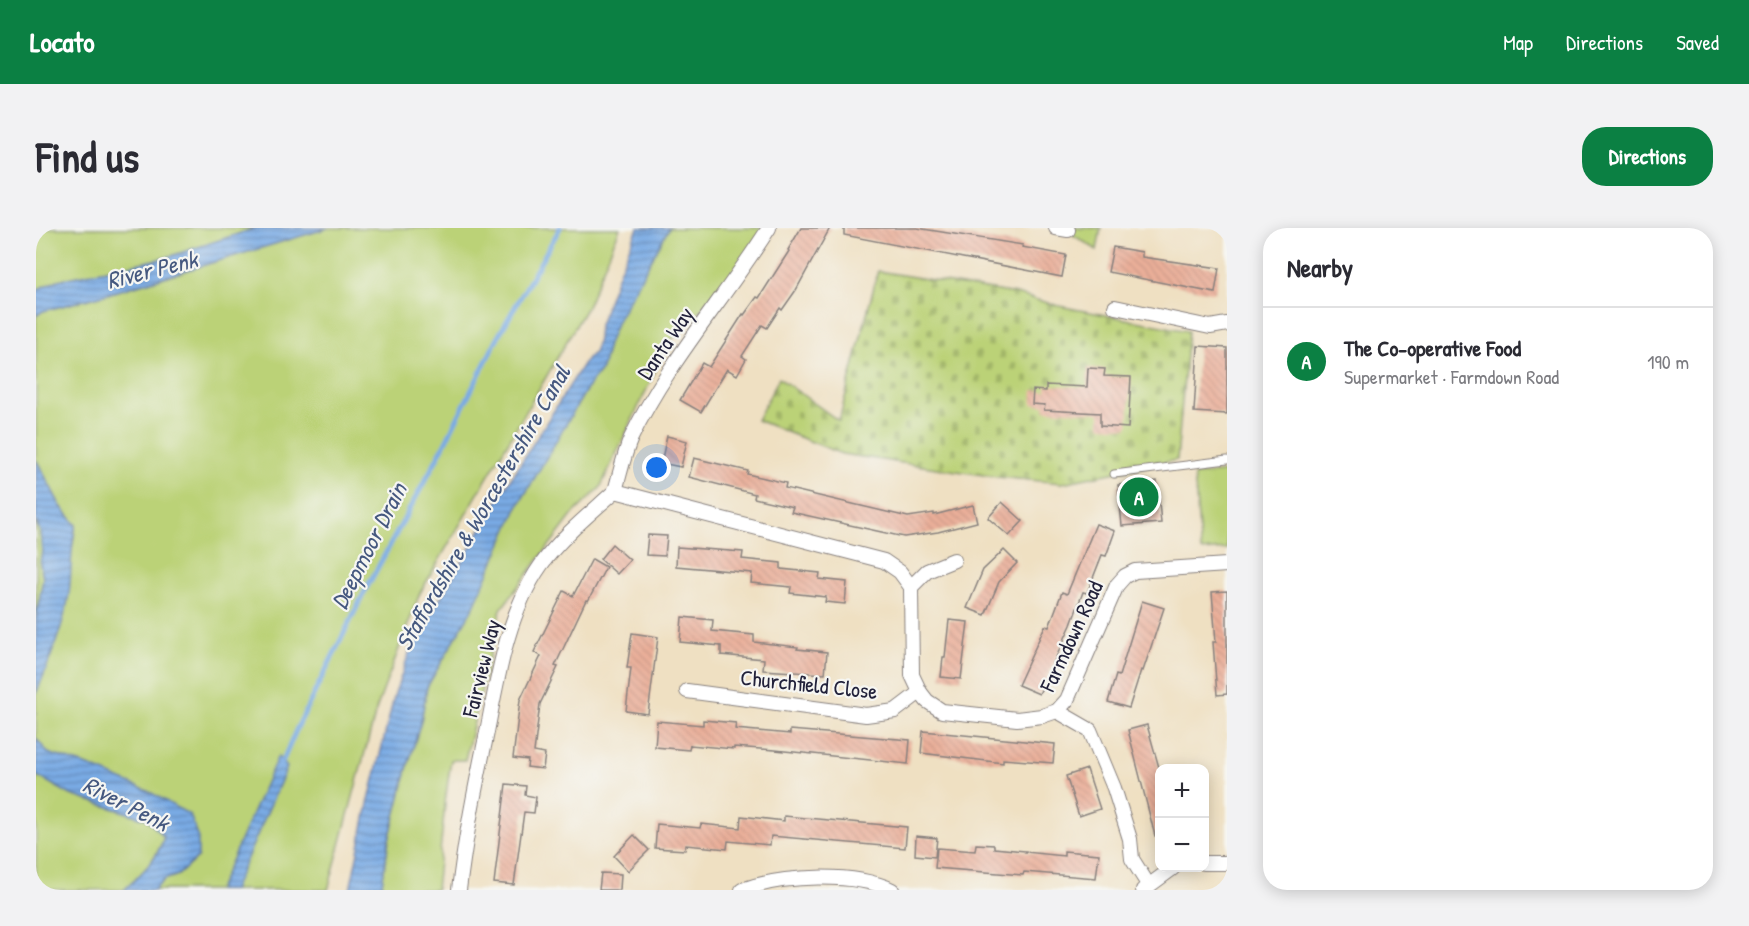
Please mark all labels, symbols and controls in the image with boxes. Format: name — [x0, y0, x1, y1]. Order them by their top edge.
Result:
text: Locato — [30, 23, 94, 61]
text: Map — [1503, 28, 1533, 57]
text: Directions — [1566, 28, 1643, 57]
text: Saved — [1676, 28, 1719, 57]
button: Directions — [1582, 127, 1713, 186]
text: Find us — [36, 128, 139, 185]
water label: River Penk — [103, 242, 202, 296]
text: Nearby — [1287, 250, 1353, 285]
street label: Danta Way — [630, 301, 700, 385]
text: The Co-operative Food — [1344, 333, 1521, 363]
text: A — [1302, 348, 1311, 375]
text: 190 m — [1647, 348, 1689, 375]
water label: Staffordshire & Worcestershire Canal — [387, 358, 578, 656]
text: Supermarket · Farmdown Road — [1344, 363, 1559, 390]
your location — [642, 453, 671, 482]
pin: A — [1120, 474, 1158, 520]
water label: Deepmoor Drain — [323, 475, 415, 615]
street label: Farmdown Road — [1032, 575, 1110, 697]
street label: Fairview Way — [454, 616, 508, 721]
street label: Churchfield Close — [739, 662, 879, 706]
map controls — [1155, 764, 1209, 872]
button: + — [1155, 764, 1209, 818]
water label: River Penk — [78, 768, 177, 839]
button: − — [1155, 818, 1209, 872]

